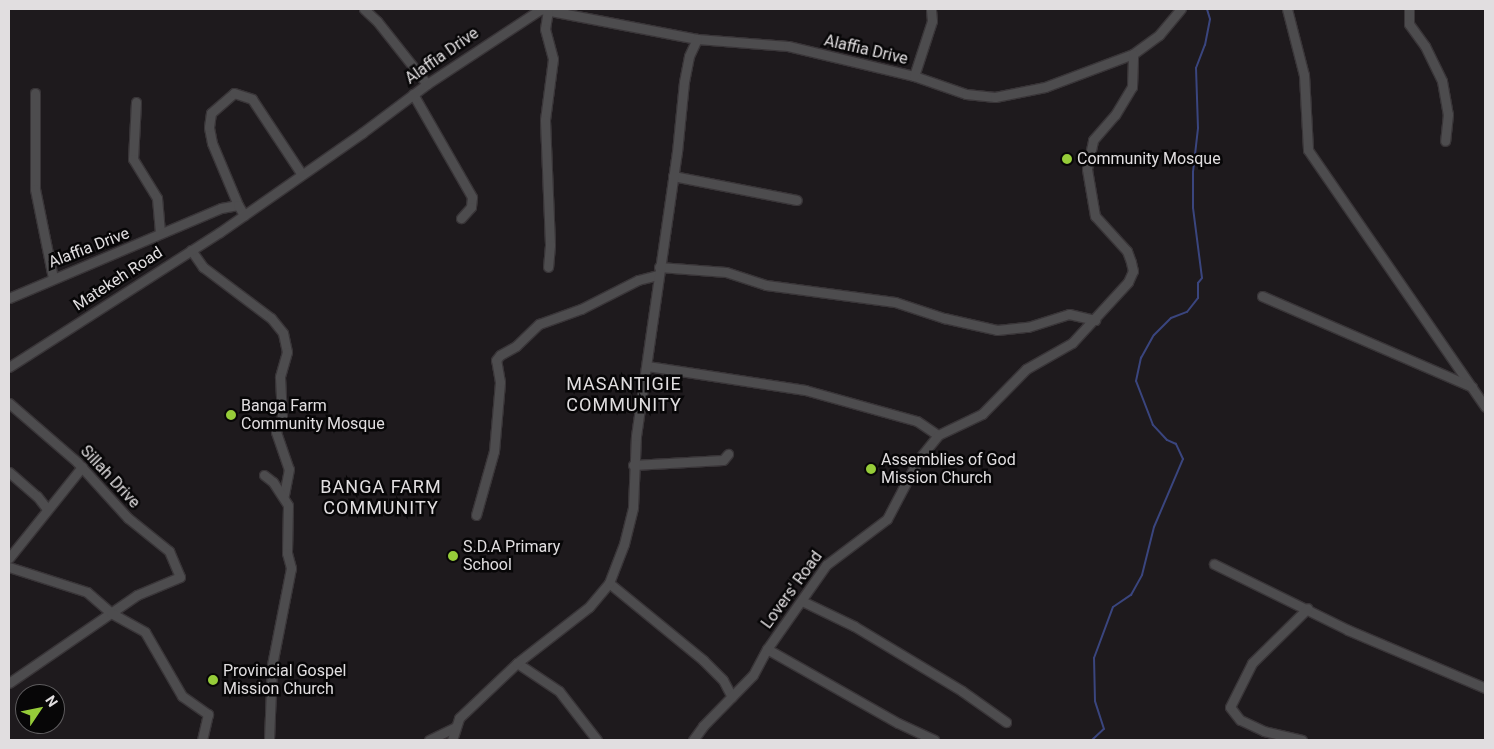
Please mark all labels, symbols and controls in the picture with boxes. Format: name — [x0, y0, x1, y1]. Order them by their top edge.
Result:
street label: Alaffia Drive — [402, 24, 482, 88]
street label: Alaffia Drive — [822, 31, 910, 69]
place label: Community Mosque — [1077, 149, 1221, 169]
marker: Community Mosque — [1061, 153, 1073, 165]
street label: Alaffia Drive — [46, 224, 132, 272]
street label: Matekeh Road — [70, 243, 166, 315]
district label: MASANTIGIE COMMUNITY — [565, 374, 683, 416]
place label: Banga Farm Community Mosque — [241, 396, 385, 434]
marker: Banga Farm Community Mosque — [225, 409, 237, 421]
street label: Sillah Drive — [76, 442, 144, 512]
place label: Assemblies of God Mission Church — [881, 450, 1016, 488]
marker: Assemblies of God Mission Church — [865, 463, 877, 475]
district label: BANGA FARM COMMUNITY — [319, 477, 443, 520]
place label: S.D.A Primary School — [463, 537, 560, 575]
street label: Lovers' Road — [758, 548, 826, 632]
marker: S.D.A Primary School — [447, 550, 459, 562]
place label: Provincial Gospel Mission Church — [223, 661, 346, 699]
marker: Provincial Gospel Mission Church — [207, 674, 219, 686]
north arrow — [15, 684, 65, 734]
text: N — [42, 693, 61, 710]

